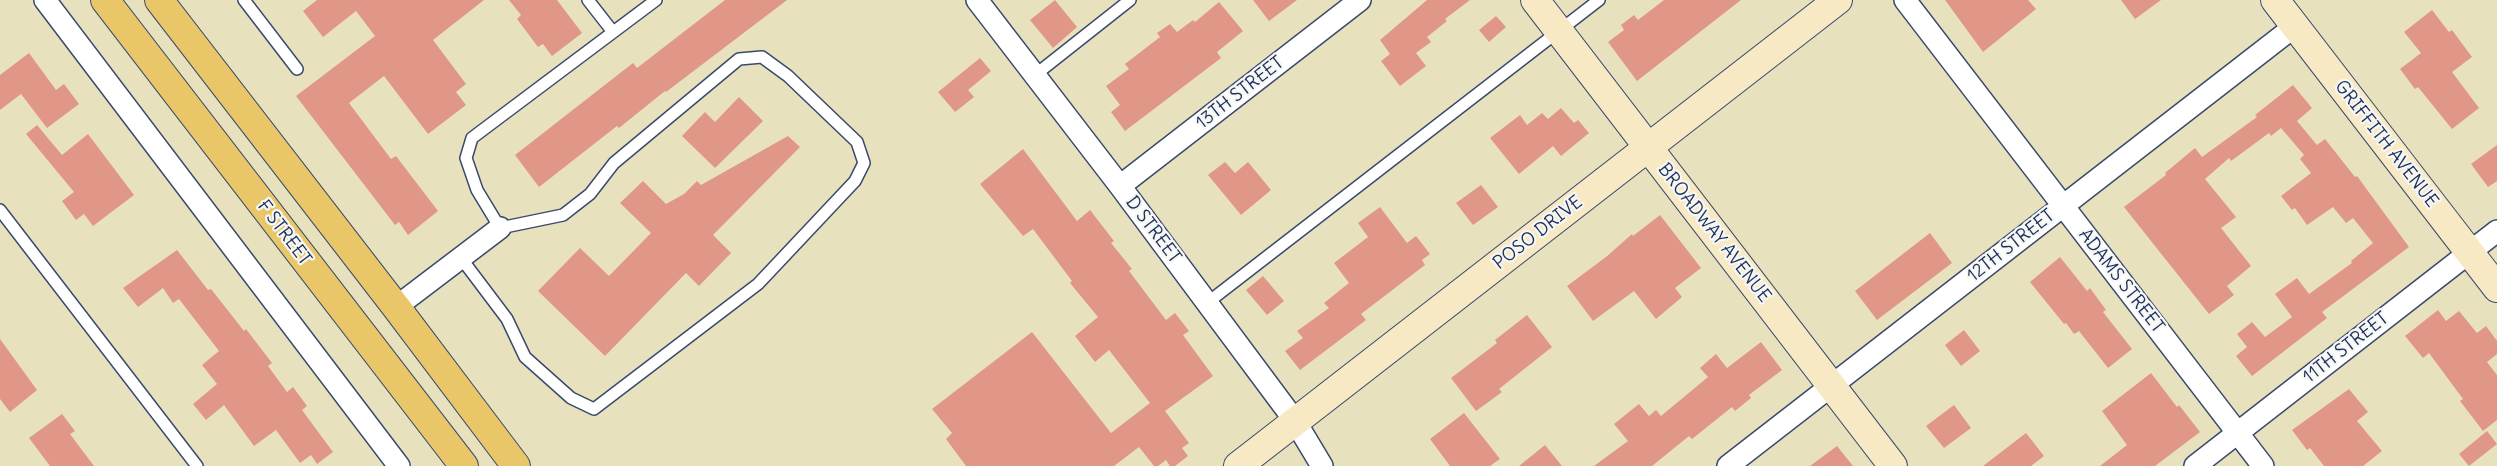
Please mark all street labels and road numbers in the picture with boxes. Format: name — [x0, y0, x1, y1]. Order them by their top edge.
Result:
street label: 13TH STREET — [1192, 52, 1288, 134]
street label: GRIFFITH AVENUE — [2330, 76, 2442, 212]
street label: BROADWAY AVENUE — [1653, 159, 1775, 307]
street label: D STREET — [1121, 192, 1185, 268]
street label: POSO DRIVE — [1489, 192, 1587, 274]
street label: F STREET — [253, 196, 315, 270]
street label: 12TH STREET — [1963, 205, 2059, 287]
street label: ADAMS STREET — [2074, 225, 2168, 337]
street label: 11TH STREET — [2299, 308, 2393, 388]

